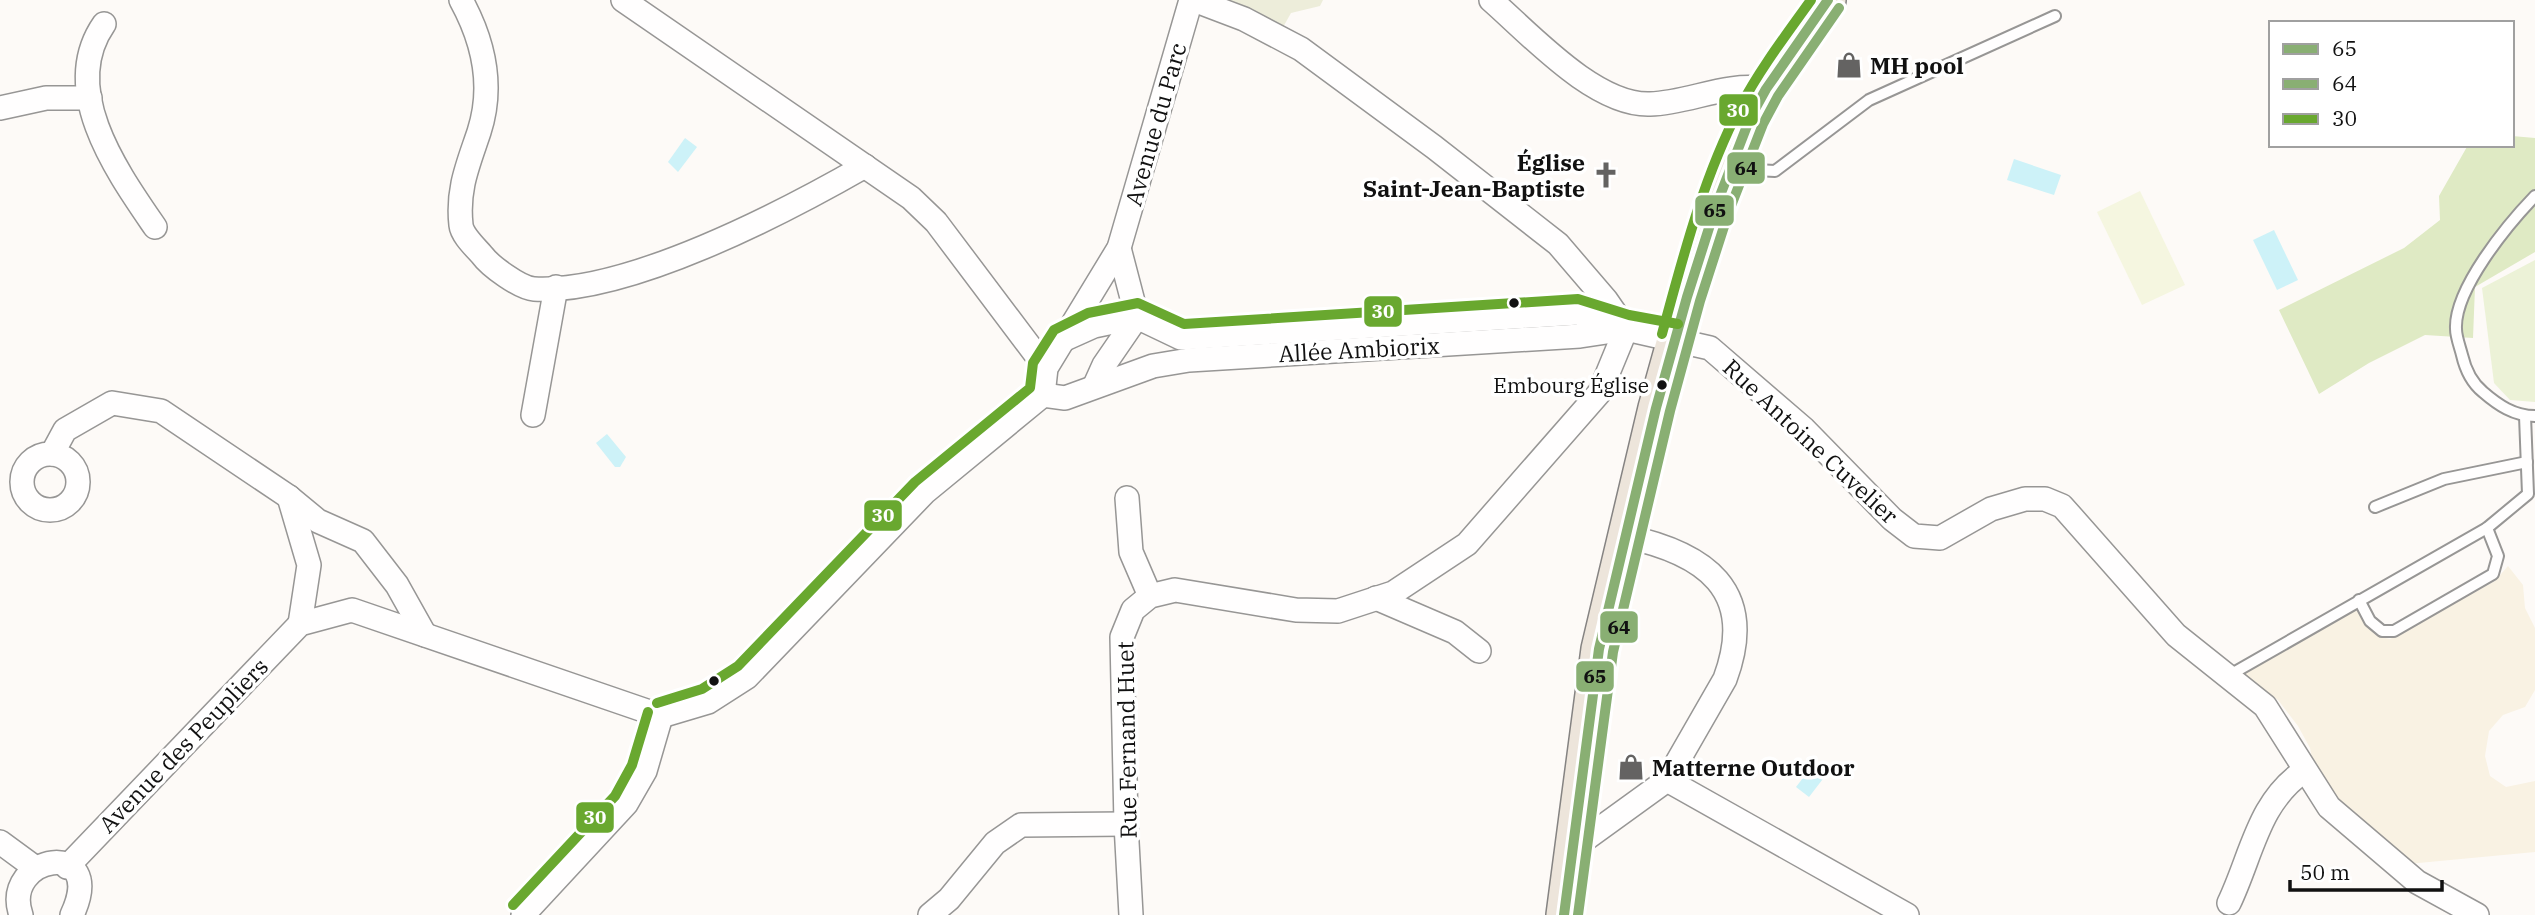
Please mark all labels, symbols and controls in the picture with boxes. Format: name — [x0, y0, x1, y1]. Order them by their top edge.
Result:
legend — [2269, 21, 2514, 147]
text: 65 — [2332, 34, 2357, 62]
street label: Avenue du Parc — [1117, 39, 1193, 209]
shop icon: MH pool — [1834, 50, 1864, 80]
place label: MH pool — [1870, 50, 1964, 80]
text: 64 — [2332, 69, 2357, 97]
line badge: 30 — [1718, 93, 1759, 127]
text: 30 — [1727, 98, 1749, 122]
text: 30 — [2332, 104, 2357, 132]
place label: Église Saint-Jean-Baptiste — [1363, 147, 1585, 203]
line badge: 64 — [1726, 151, 1766, 185]
text: 64 — [1735, 156, 1757, 180]
church icon: Église Saint-Jean-Baptiste — [1591, 160, 1621, 190]
line badge: 65 — [1694, 194, 1735, 227]
text: 65 — [1704, 198, 1726, 222]
line badge: 30 — [1363, 295, 1403, 328]
unlabelled marker — [1507, 296, 1521, 310]
text: 30 — [1372, 299, 1394, 323]
street label: Allée Ambiorix — [1278, 330, 1440, 368]
street label: Rue Antoine Cuvelier — [1717, 352, 1905, 530]
place label: Embourg Église — [1493, 371, 1649, 399]
marker: Embourg Église — [1655, 378, 1669, 392]
line badge: 30 — [863, 499, 903, 532]
text: 30 — [872, 503, 894, 527]
line badge: 64 — [1599, 610, 1639, 644]
text: 64 — [1608, 615, 1630, 639]
street label: Rue Fernand Huet — [1109, 641, 1143, 839]
street label: Avenue des Peupliers — [92, 651, 274, 839]
line badge: 65 — [1575, 660, 1615, 693]
text: 65 — [1584, 664, 1606, 688]
unlabelled marker — [707, 674, 721, 688]
shop icon: Matterne Outdoor — [1616, 752, 1646, 782]
place label: Matterne Outdoor — [1652, 752, 1855, 782]
line badge: 30 — [575, 801, 615, 834]
text: 30 — [584, 805, 606, 829]
scale bar — [2290, 848, 2442, 892]
text: 50 m — [2300, 858, 2350, 886]

